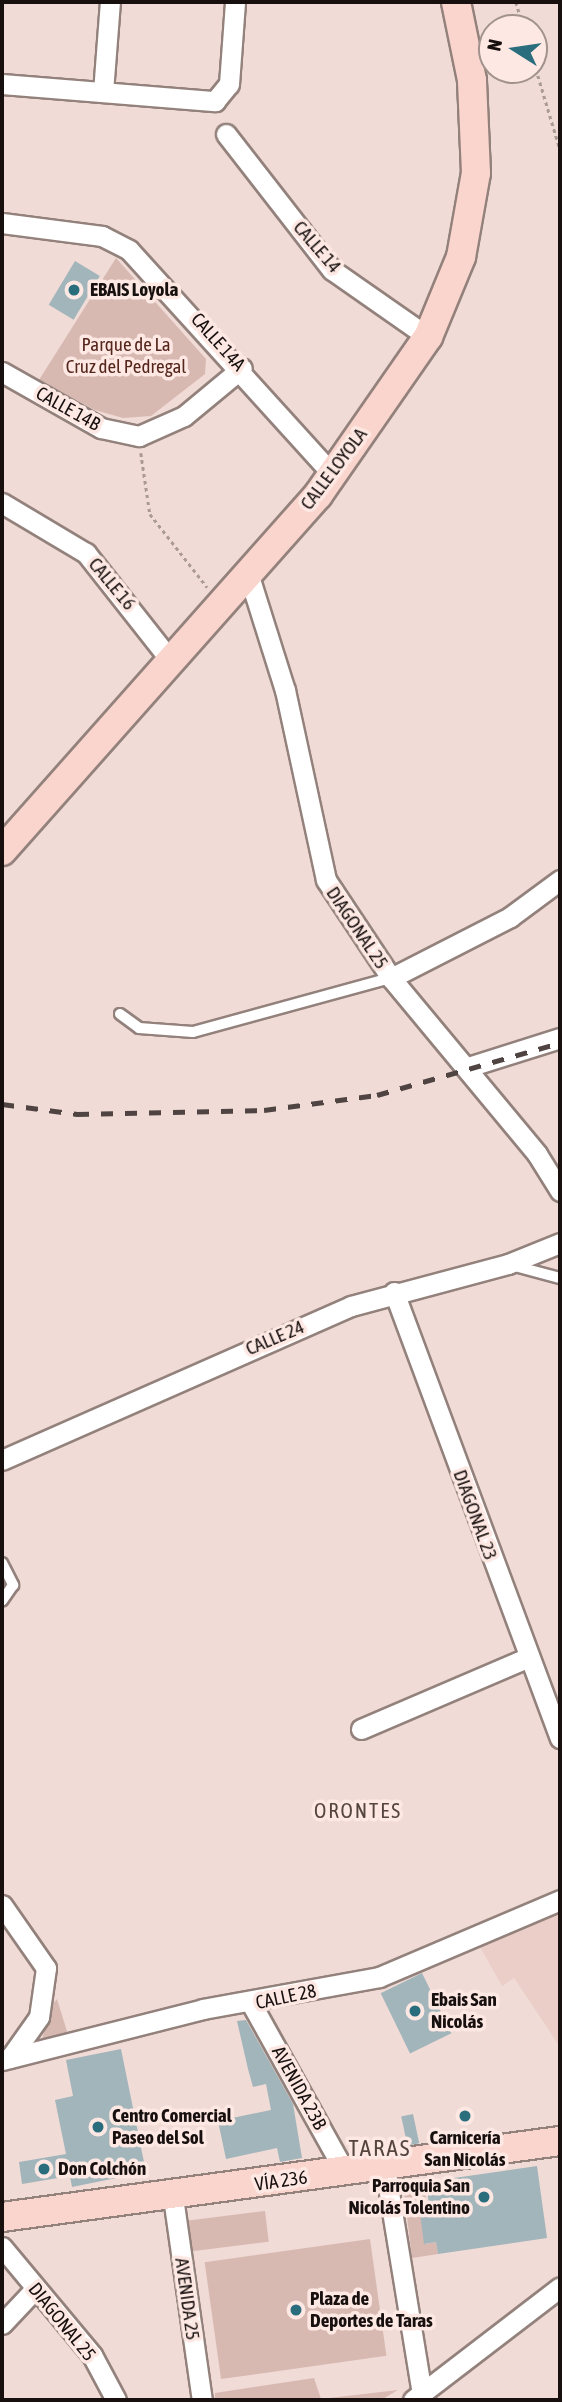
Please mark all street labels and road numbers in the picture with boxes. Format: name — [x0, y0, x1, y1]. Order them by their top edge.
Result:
street label: CALLE 14 — [288, 216, 346, 278]
street label: CALLE 14A — [186, 308, 250, 376]
street label: CALLE 14B — [32, 382, 104, 436]
street label: CALLE LOYOLA — [296, 424, 372, 514]
street label: CALLE 16 — [84, 553, 140, 615]
street label: DIAGONAL 25 — [321, 883, 393, 973]
street label: CALLE 24 — [242, 1316, 308, 1360]
street label: DIAGONAL 23 — [448, 1467, 502, 1563]
street label: CALLE 28 — [254, 1979, 318, 2015]
street label: AVENIDA 23B — [267, 2042, 331, 2134]
street label: VÍA 236 — [253, 2166, 309, 2196]
street label: AVENIDA 25 — [170, 2256, 204, 2342]
street label: DIAGONAL 25 — [23, 2278, 101, 2366]

